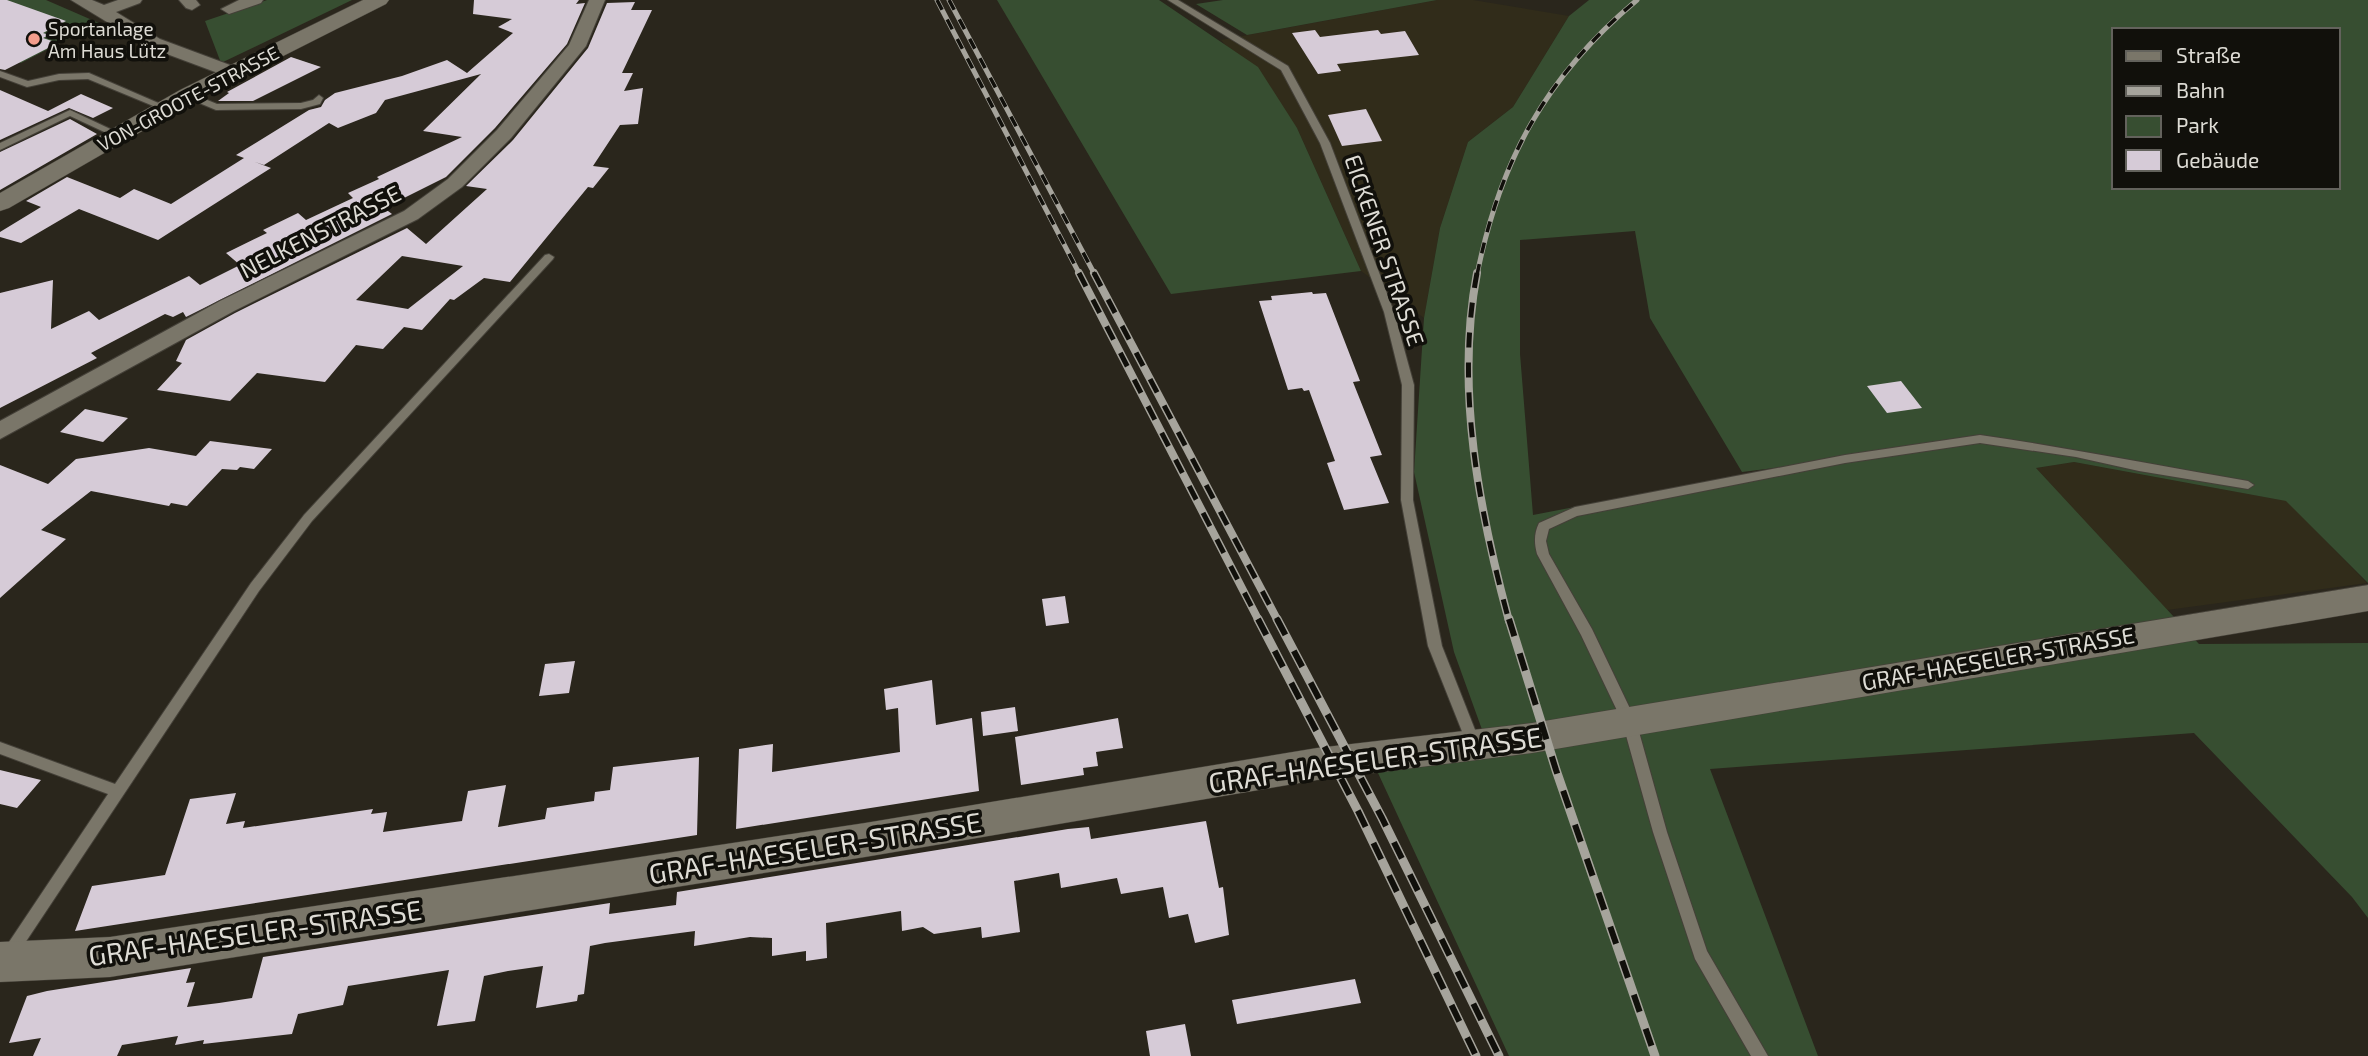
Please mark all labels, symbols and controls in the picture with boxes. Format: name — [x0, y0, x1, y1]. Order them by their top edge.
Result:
place label: Sportanlage Am Haus Lütz — [48, 17, 166, 62]
legend — [2112, 28, 2340, 189]
marker: Sportanlage Am Haus Lütz — [26, 31, 42, 47]
street label: VON-GROOTE-STRASSE — [93, 40, 283, 156]
text: Straße — [2176, 42, 2241, 67]
text: Bahn — [2176, 77, 2225, 102]
text: Park — [2176, 112, 2219, 137]
text: Gebäude — [2176, 147, 2259, 172]
street label: EICKENER STRASSE — [1339, 151, 1431, 349]
street label: NELKENSTRASSE — [235, 178, 405, 284]
street label: GRAF-HAESELER-STRASSE — [1860, 620, 2136, 696]
street label: GRAF-HAESELER-STRASSE — [1206, 719, 1544, 799]
street label: GRAF-HAESELER-STRASSE — [646, 804, 984, 890]
street label: GRAF-HAESELER-STRASSE — [86, 892, 424, 972]

